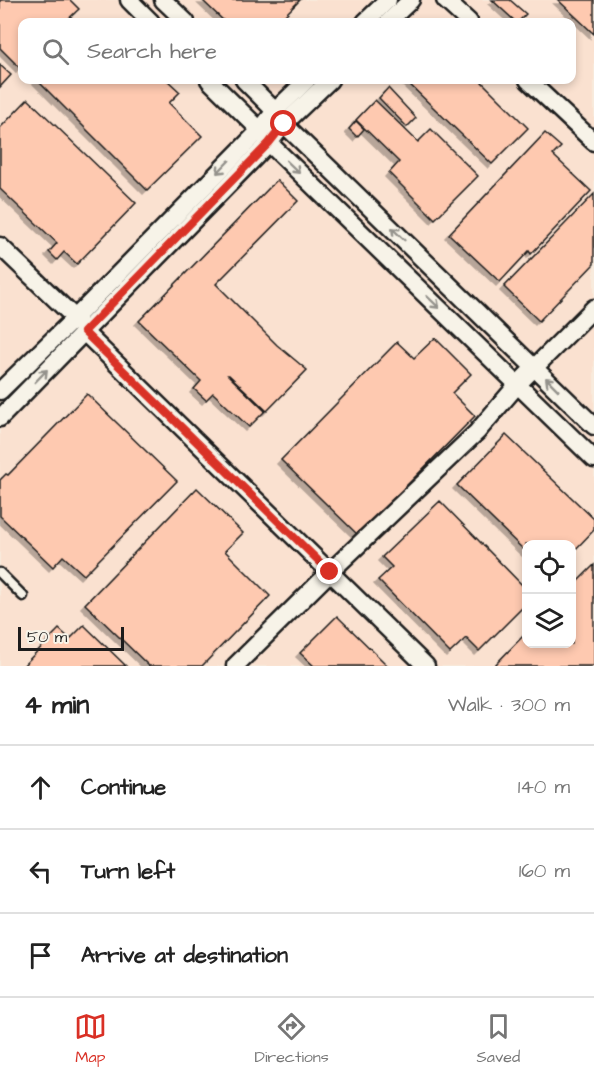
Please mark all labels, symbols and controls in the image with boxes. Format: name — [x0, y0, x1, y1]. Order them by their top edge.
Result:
search box — [18, 18, 576, 84]
icon: search — [39, 35, 72, 68]
text: Search here — [87, 36, 217, 67]
route start — [270, 110, 296, 136]
one-way arrow — [286, 159, 301, 174]
one-way arrow — [216, 160, 231, 175]
one-way arrow — [390, 226, 405, 241]
one-way arrow — [426, 295, 441, 310]
one-way arrow — [33, 369, 48, 384]
one-way arrow — [545, 377, 560, 392]
map controls — [522, 540, 576, 648]
button: locate — [522, 540, 576, 594]
route end — [316, 558, 342, 584]
button: layers — [522, 594, 576, 648]
scale bar — [18, 624, 124, 652]
text: 50 m — [27, 626, 67, 648]
text: 4 min — [24, 687, 89, 723]
text: Walk · 300 m — [448, 691, 570, 719]
icon: ahead — [24, 771, 57, 804]
text: Continue — [81, 772, 166, 803]
text: 140 m — [518, 773, 570, 801]
icon: left — [24, 855, 57, 888]
text: Turn left — [81, 856, 175, 887]
text: 160 m — [519, 857, 570, 885]
icon: arrive — [24, 939, 57, 972]
text: Arrive at destination — [81, 940, 288, 971]
tab: Map — [74, 1010, 107, 1068]
tab: Directions — [255, 1010, 329, 1068]
tab: Saved — [477, 1010, 520, 1068]

